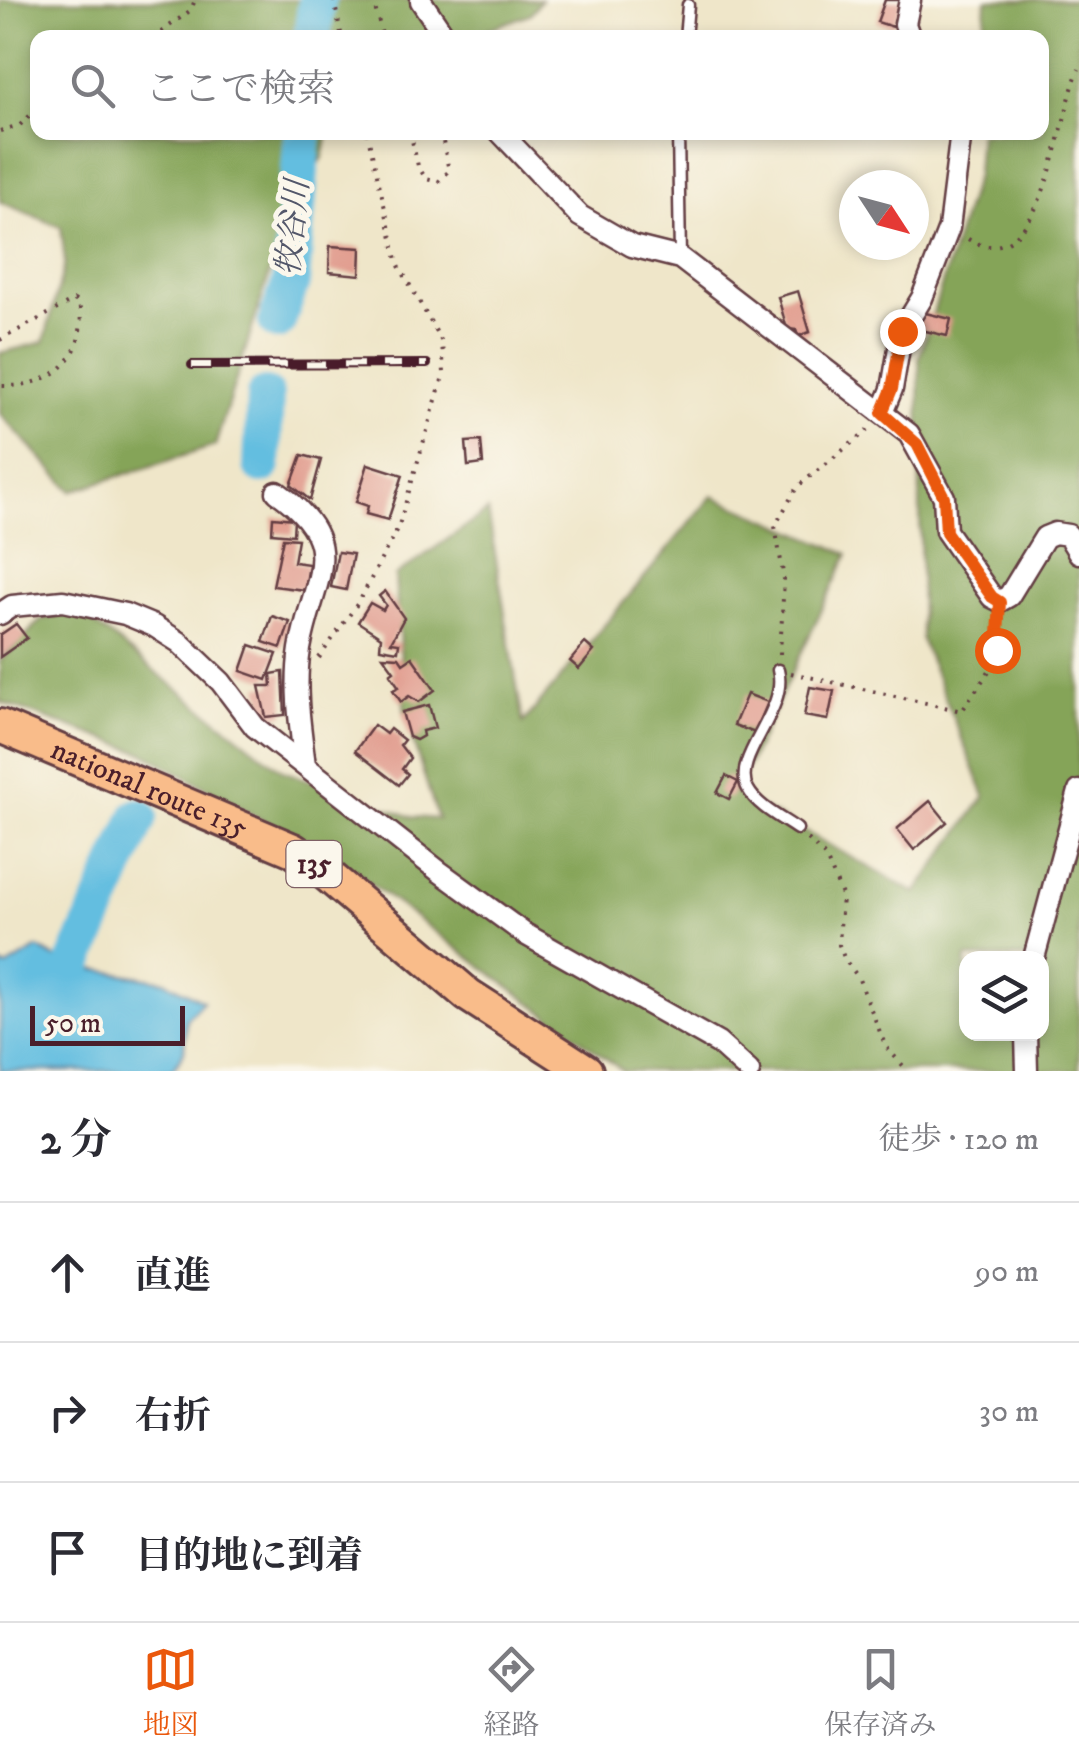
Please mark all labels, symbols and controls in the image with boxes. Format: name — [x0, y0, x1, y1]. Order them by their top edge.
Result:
search box — [30, 30, 1049, 140]
icon: search — [65, 58, 120, 113]
text: ここで検索 — [145, 66, 335, 114]
north arrow — [839, 170, 929, 260]
water label: 牧谷川 — [269, 175, 319, 278]
route end — [880, 309, 926, 355]
route start — [975, 628, 1021, 674]
street label: national route 135 — [45, 731, 253, 847]
road number: 135 — [286, 841, 342, 887]
map controls — [959, 951, 1049, 1041]
button: layers — [959, 951, 1049, 1041]
scale bar — [30, 1001, 185, 1046]
text: 50 m — [45, 1006, 101, 1041]
text: 2 分 — [40, 1115, 112, 1167]
text: 徒歩 · 120 m — [878, 1120, 1039, 1160]
icon: ahead — [40, 1245, 95, 1300]
text: 90 m — [975, 1252, 1039, 1292]
text: 直進 — [135, 1253, 211, 1301]
icon: right — [40, 1385, 95, 1440]
text: 30 m — [979, 1392, 1039, 1432]
text: 右折 — [135, 1393, 211, 1441]
icon: arrive — [40, 1525, 95, 1580]
text: 目的地に到着 — [135, 1533, 363, 1581]
tab: 地図 — [142, 1642, 199, 1743]
tab: 経路 — [483, 1642, 540, 1743]
tab: 保存済み — [824, 1642, 937, 1743]

